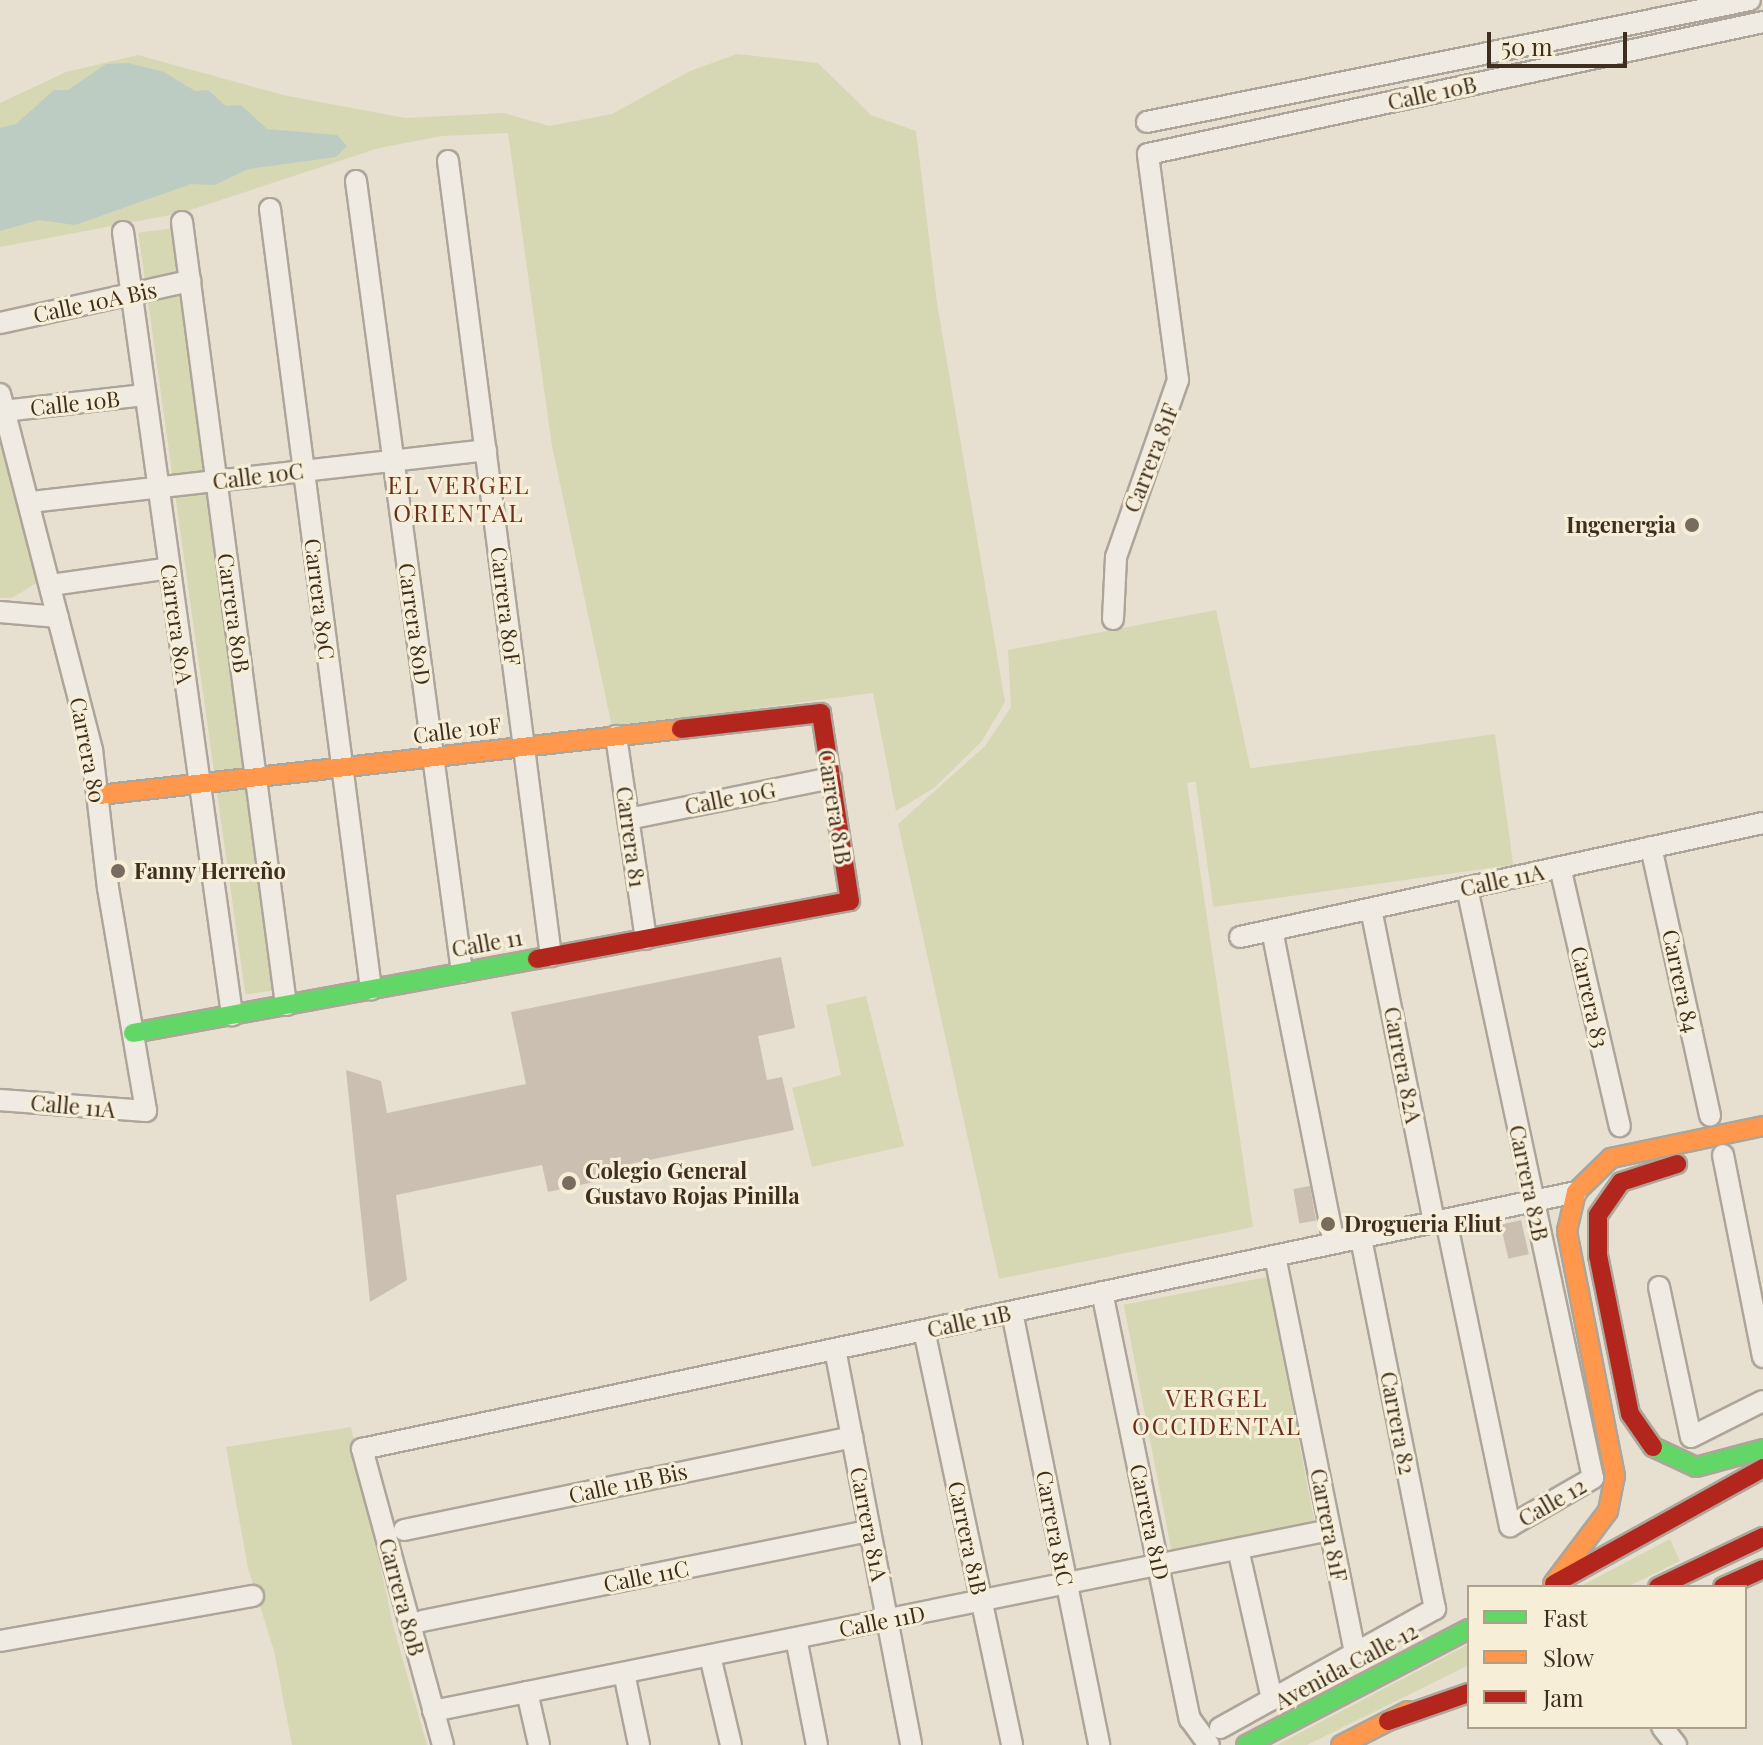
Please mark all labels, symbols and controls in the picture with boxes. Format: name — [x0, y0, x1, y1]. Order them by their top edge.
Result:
scale bar — [1491, 16, 1631, 66]
text: 50 m — [1501, 30, 1553, 62]
street label: Calle 10B — [1385, 71, 1479, 115]
street label: Calle 10A Bis — [31, 276, 159, 328]
street label: Calle 10B — [29, 385, 121, 421]
street label: Carrera 81F — [1118, 400, 1184, 516]
street label: Calle 10C — [211, 457, 305, 495]
district label: EL VERGEL ORIENTAL — [387, 471, 531, 527]
place label: Ingenergia — [1566, 512, 1676, 538]
marker: Ingenergia — [1683, 516, 1701, 534]
street label: Carrera 80C — [299, 537, 341, 661]
street label: Carrera 80F — [486, 545, 526, 667]
street label: Carrera 80B — [213, 551, 255, 675]
street label: Carrera 80D — [393, 561, 437, 687]
street label: Carrera 80A — [156, 562, 198, 686]
street label: Carrera 80 — [65, 695, 111, 805]
street label: Calle 10F — [411, 711, 503, 749]
street label: Carrera 81B — [813, 748, 857, 866]
street label: Calle 10G — [682, 776, 778, 820]
street label: Carrera 81 — [611, 785, 651, 889]
place label: Fanny Herreño — [134, 858, 287, 884]
street label: Calle 11A — [1458, 858, 1546, 902]
marker: Fanny Herreño — [109, 862, 127, 880]
street label: Calle 11 — [450, 924, 524, 962]
street label: Carrera 84 — [1657, 927, 1705, 1035]
street label: Carrera 83 — [1565, 944, 1615, 1050]
street label: Carrera 82A — [1379, 1004, 1427, 1126]
street label: Calle 11A — [29, 1089, 117, 1123]
street label: Carrera 82B — [1504, 1122, 1554, 1244]
place label: Colegio General Gustavo Rojas Pinilla — [585, 1157, 800, 1208]
marker: Colegio General Gustavo Rojas Pinilla — [560, 1174, 578, 1192]
place label: Drogueria Eliut — [1344, 1211, 1502, 1237]
marker: Drogueria Eliut — [1319, 1215, 1337, 1233]
street label: Calle 11B — [925, 1299, 1013, 1343]
street label: Carrera 82 — [1375, 1369, 1421, 1477]
district label: VERGEL OCCIDENTAL — [1132, 1384, 1302, 1440]
street label: Calle 11B Bis — [566, 1458, 690, 1508]
street label: Carrera 81D — [1125, 1462, 1175, 1582]
street label: Carrera 81A — [845, 1465, 893, 1583]
street label: Carrera 81F — [1305, 1466, 1353, 1584]
street label: Carrera 81C — [1031, 1468, 1079, 1588]
street label: Calle 12 — [1513, 1472, 1591, 1532]
street label: Carrera 81B — [943, 1479, 993, 1597]
street label: Carrera 80B — [374, 1535, 430, 1659]
street label: Calle 11C — [601, 1555, 691, 1597]
legend — [1467, 1585, 1747, 1729]
street label: Calle 11D — [837, 1600, 927, 1642]
text: Fast — [1543, 1601, 1588, 1633]
street label: Avenida Calle 12 — [1270, 1617, 1422, 1715]
text: Slow — [1543, 1641, 1594, 1673]
text: Jam — [1543, 1681, 1584, 1713]

